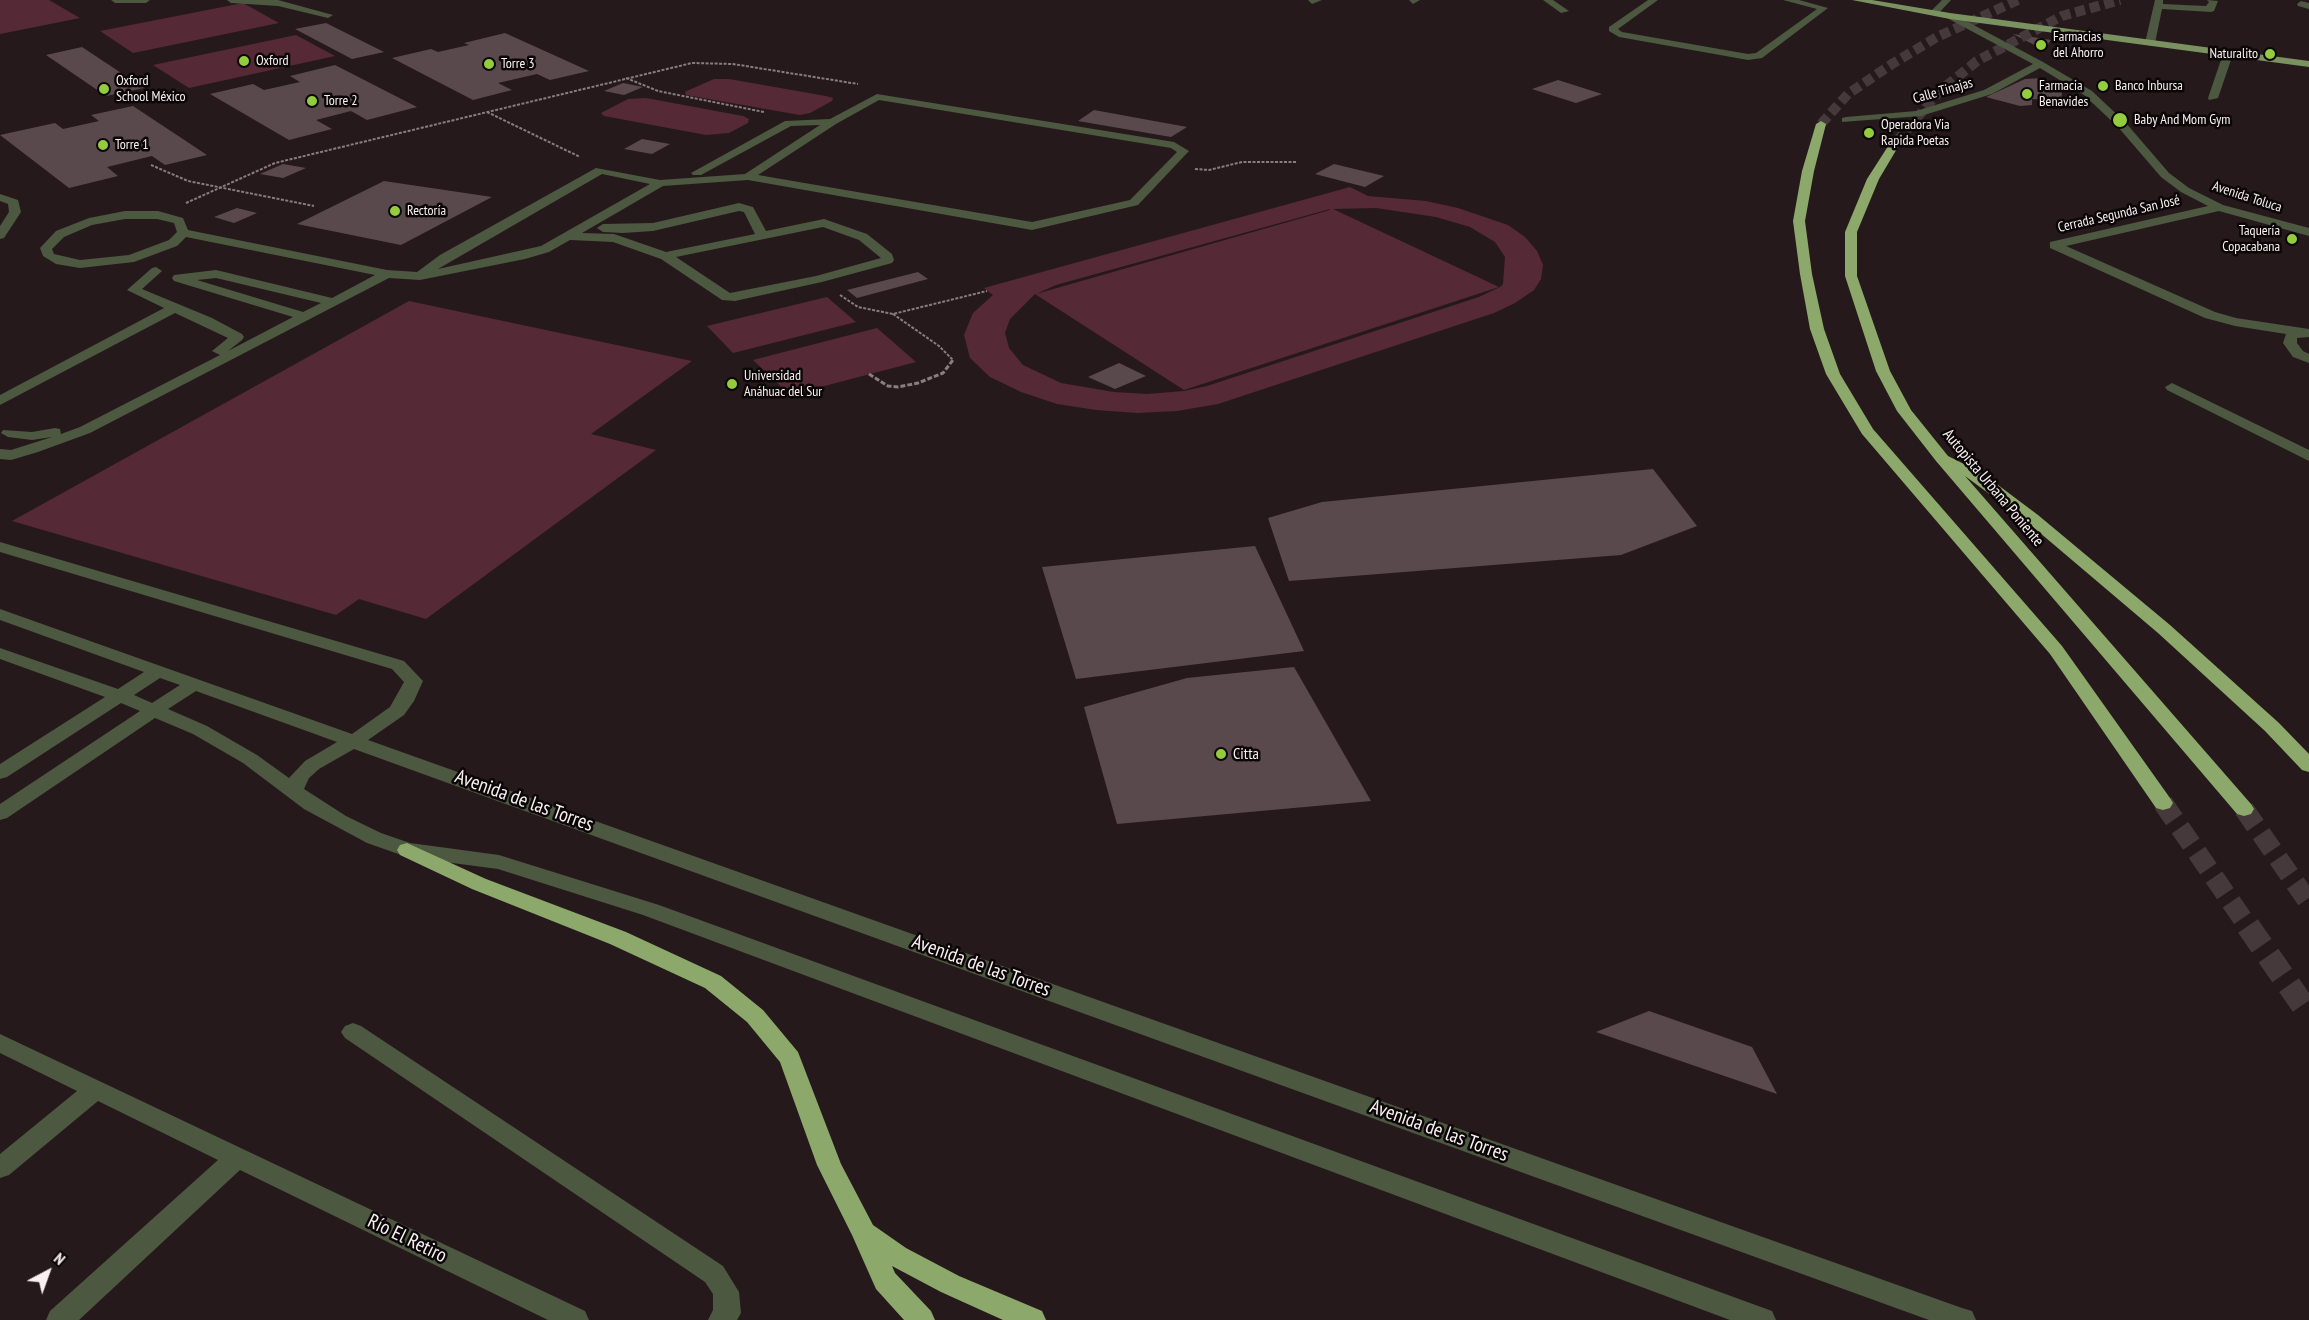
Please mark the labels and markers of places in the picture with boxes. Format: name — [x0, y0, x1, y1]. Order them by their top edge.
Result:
place label: Farmacias del Ahorro — [2053, 29, 2104, 62]
marker: Farmacias del Ahorro — [2034, 38, 2048, 52]
place label: Naturalito — [2209, 46, 2258, 62]
marker: Naturalito — [2263, 47, 2277, 61]
place label: Oxford — [256, 53, 289, 69]
marker: Oxford — [237, 54, 251, 68]
place label: Torre 3 — [501, 56, 535, 72]
marker: Torre 3 — [482, 57, 496, 71]
place label: Oxford School México — [116, 73, 186, 106]
place label: Farmacia Benavides — [2039, 78, 2088, 110]
place label: Banco Inbursa — [2115, 78, 2183, 94]
marker: Banco Inbursa — [2096, 79, 2110, 93]
marker: Oxford School México — [97, 82, 111, 96]
marker: Farmacia Benavides — [2020, 87, 2034, 101]
place label: Torre 2 — [324, 93, 358, 109]
marker: Torre 2 — [305, 94, 319, 108]
marker: Baby And Mom Gym — [2111, 111, 2129, 129]
place label: Baby And Mom Gym — [2134, 112, 2230, 128]
place label: Operadora Via Rapida Poetas — [1881, 117, 1950, 150]
marker: Operadora Via Rapida Poetas — [1862, 126, 1876, 140]
place label: Torre 1 — [115, 137, 149, 153]
marker: Torre 1 — [96, 138, 110, 152]
place label: Rectoría — [407, 203, 446, 219]
marker: Rectoría — [388, 204, 402, 218]
place label: Taquería Copacabana — [2222, 223, 2280, 256]
marker: Taquería Copacabana — [2285, 232, 2299, 246]
place label: Universidad Anáhuac del Sur — [744, 368, 822, 400]
marker: Universidad Anáhuac del Sur — [725, 377, 739, 391]
place label: Citta — [1233, 744, 1259, 764]
marker: Citta — [1214, 747, 1228, 761]

